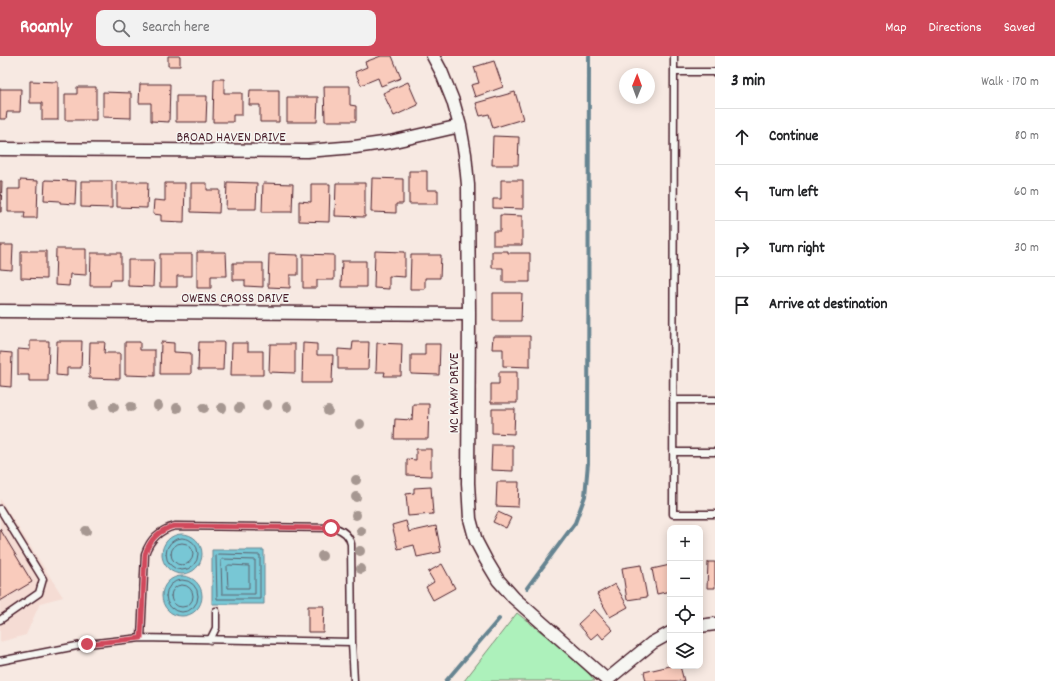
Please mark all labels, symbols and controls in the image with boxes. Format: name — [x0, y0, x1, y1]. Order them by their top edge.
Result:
search box — [96, 10, 376, 46]
text: Roamly — [20, 15, 72, 42]
icon: search — [110, 17, 132, 39]
text: Search here — [142, 17, 210, 39]
text: Map — [885, 18, 907, 38]
text: Directions — [929, 18, 982, 38]
text: Saved — [1004, 18, 1035, 38]
north arrow — [619, 68, 655, 104]
text: 3 min — [731, 70, 765, 94]
text: Walk · 170 m — [981, 73, 1039, 92]
icon: ahead — [731, 126, 753, 148]
text: Continue — [769, 126, 818, 148]
text: 80 m — [1015, 127, 1039, 146]
street label: BROAD HAVEN DRIVE — [176, 128, 286, 148]
icon: left — [731, 182, 753, 204]
text: Turn left — [769, 182, 818, 204]
text: 60 m — [1014, 183, 1039, 202]
icon: right — [731, 238, 753, 260]
text: Turn right — [769, 238, 825, 260]
text: 30 m — [1014, 239, 1039, 258]
street label: OWENS CROSS DRIVE — [181, 289, 289, 309]
icon: arrive — [731, 294, 753, 316]
text: Arrive at destination — [769, 294, 887, 316]
street label: MC KAMY DRIVE — [445, 352, 465, 433]
route start — [322, 519, 340, 537]
map controls — [667, 525, 703, 669]
button: + — [667, 525, 703, 561]
button: − — [667, 561, 703, 597]
button: locate — [667, 597, 703, 633]
button: layers — [667, 633, 703, 669]
route end — [78, 635, 96, 653]

